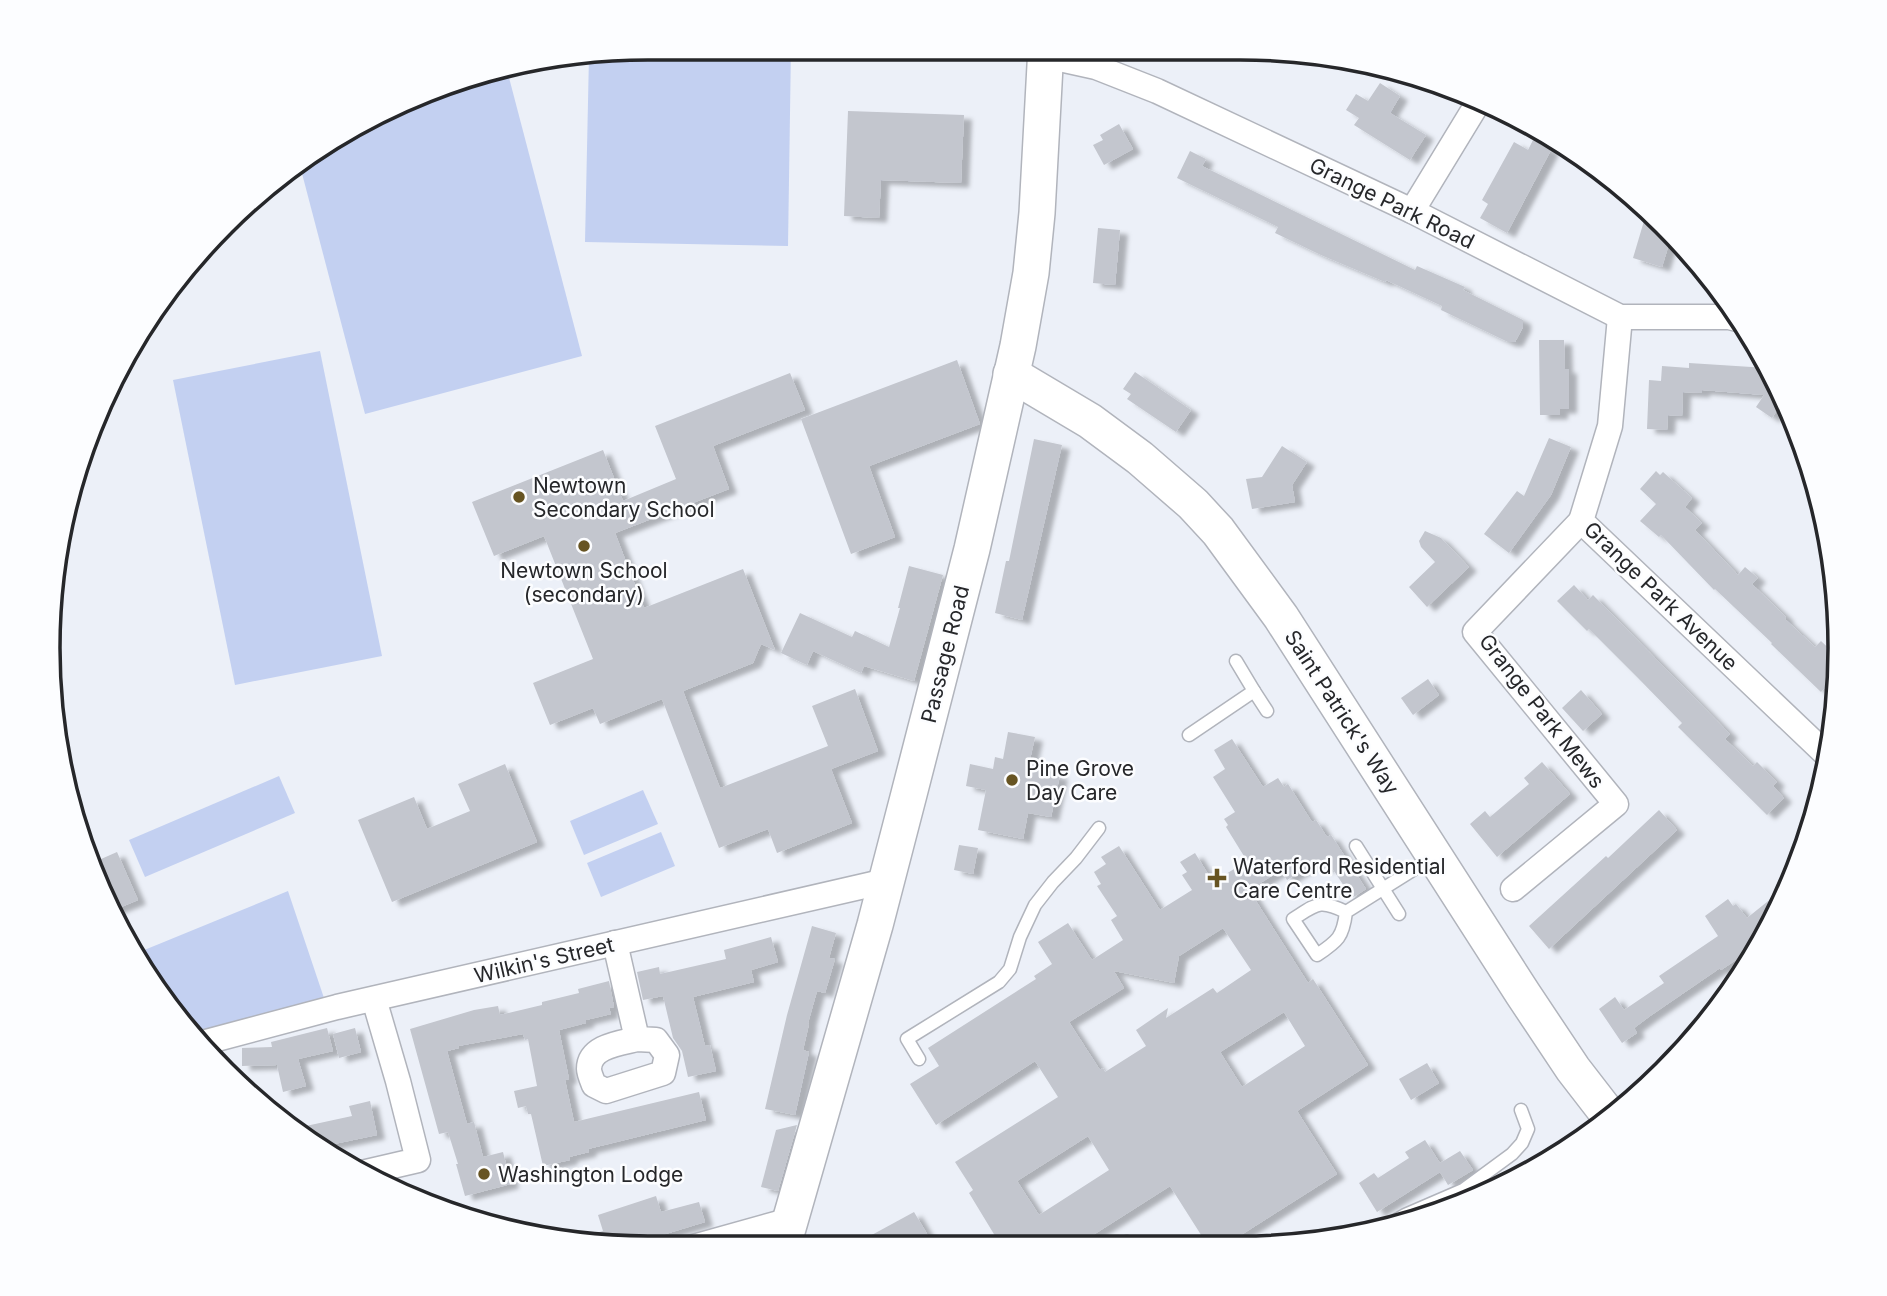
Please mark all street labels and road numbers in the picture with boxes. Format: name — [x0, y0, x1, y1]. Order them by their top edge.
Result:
street label: Grange Park Road — [1305, 152, 1479, 254]
street label: Grange Park Avenue — [1579, 516, 1743, 676]
street label: Passage Road — [916, 583, 974, 725]
street label: Saint Patrick's Way — [1280, 625, 1405, 799]
street label: Grange Park Mews — [1474, 629, 1610, 793]
street label: Wilkin's Street — [472, 932, 616, 988]

